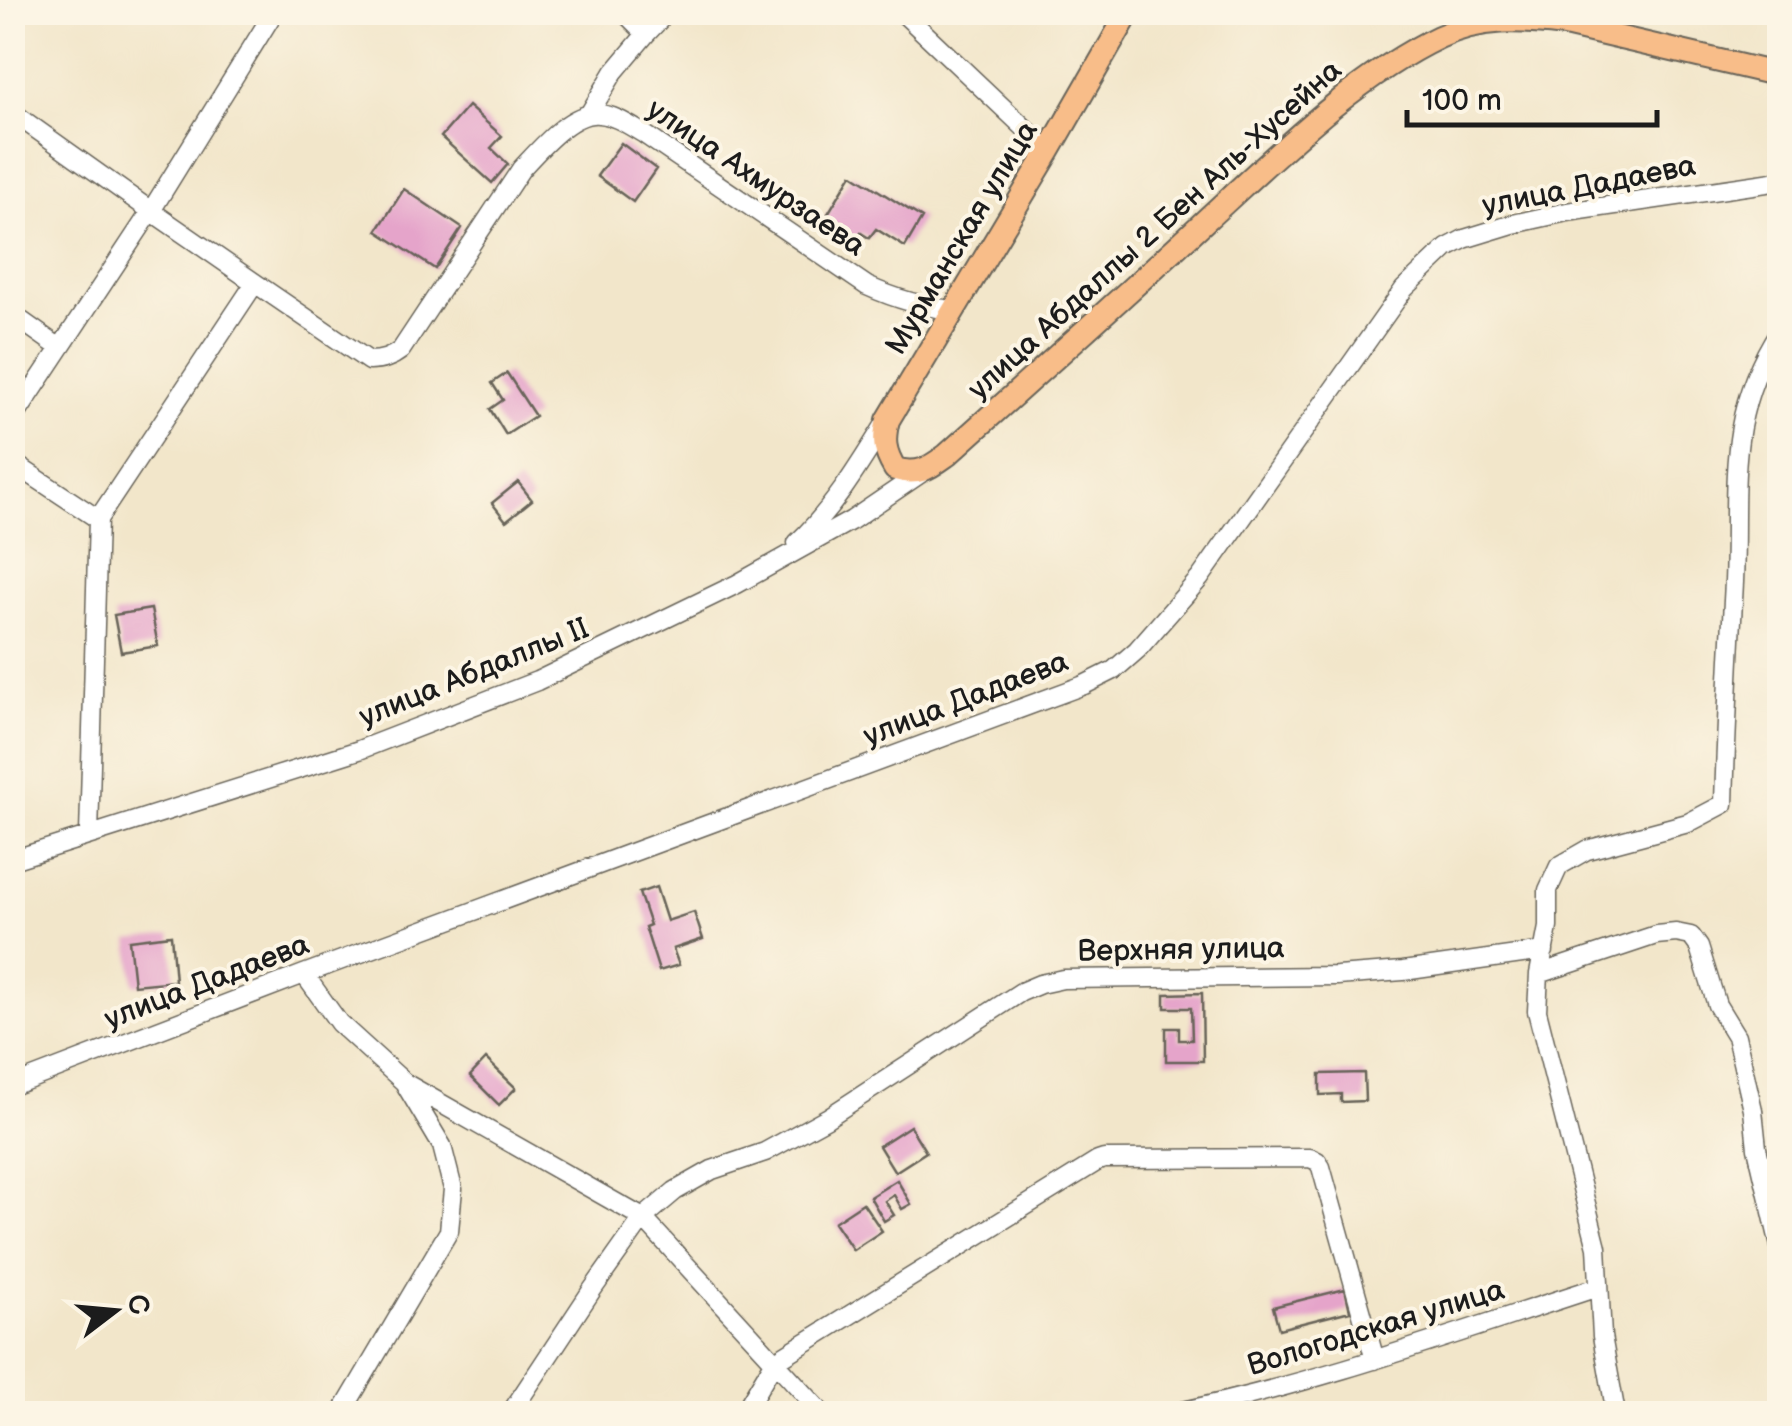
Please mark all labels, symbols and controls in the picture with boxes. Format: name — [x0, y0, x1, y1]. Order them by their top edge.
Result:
street label: улица Абдаллы 2 Бен Аль-Хусейна — [961, 52, 1349, 407]
scale bar — [1407, 65, 1657, 127]
text: 100 m — [1422, 83, 1502, 119]
street label: улица Ахмурзаева — [640, 92, 872, 264]
street label: Мурманская улица — [878, 115, 1046, 361]
street label: улица Дадаева — [1479, 148, 1699, 224]
street label: улица Абдаллы II — [354, 611, 594, 735]
street label: улица Дадаева — [859, 643, 1074, 755]
street label: улица Дадаева — [100, 926, 315, 1038]
street label: Верхняя улица — [1077, 930, 1285, 970]
north arrow — [65, 1261, 165, 1361]
street label: Вологодская улица — [1243, 1272, 1509, 1384]
text: С — [119, 1291, 156, 1319]

